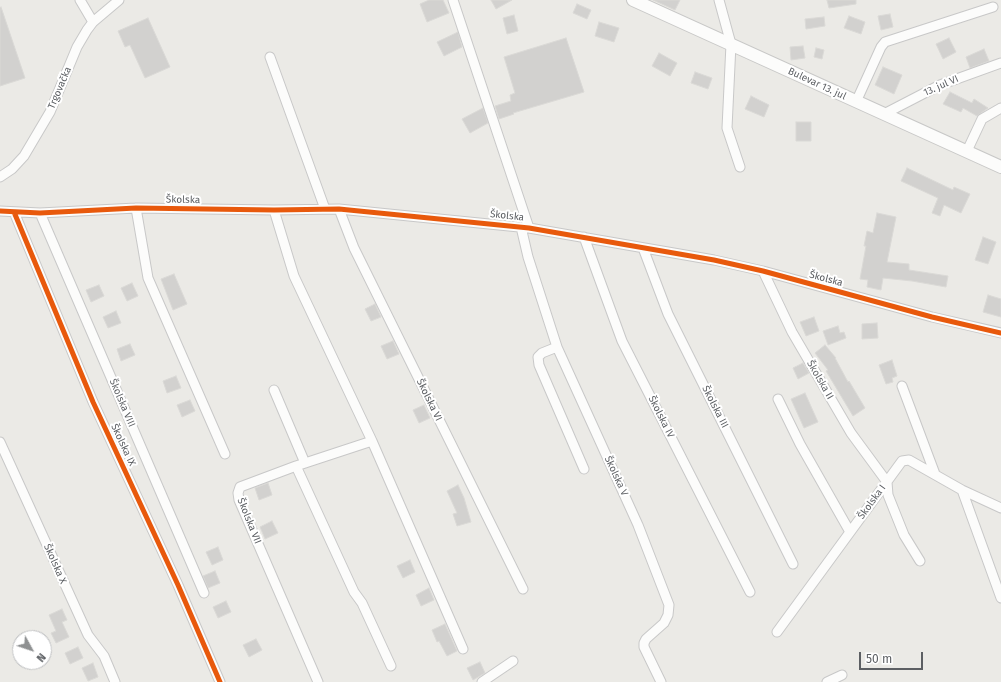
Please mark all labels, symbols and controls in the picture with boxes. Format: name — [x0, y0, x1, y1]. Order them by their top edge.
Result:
street label: Trgovačka — [46, 65, 74, 111]
street label: Bulevar 13. jul — [786, 65, 848, 103]
street label: 13. jul VI — [922, 73, 960, 99]
street label: Školska — [166, 194, 200, 206]
street label: Školska — [489, 208, 525, 224]
street label: Školska — [808, 269, 844, 289]
street label: Školska II — [804, 358, 836, 402]
street label: Školska VIII — [106, 377, 138, 429]
street label: Školska VI — [414, 377, 444, 423]
street label: Školska III — [699, 384, 731, 430]
street label: Školska IV — [645, 394, 677, 440]
street label: Školska IX — [108, 422, 138, 468]
street label: Školska V — [602, 454, 630, 498]
street label: Školska I — [855, 482, 889, 522]
street label: Školska VII — [234, 496, 264, 546]
street label: Školska X — [41, 542, 69, 586]
north arrow — [12, 630, 52, 670]
scale bar — [861, 644, 925, 670]
text: N — [33, 650, 48, 664]
text: 50 m — [866, 652, 892, 666]

